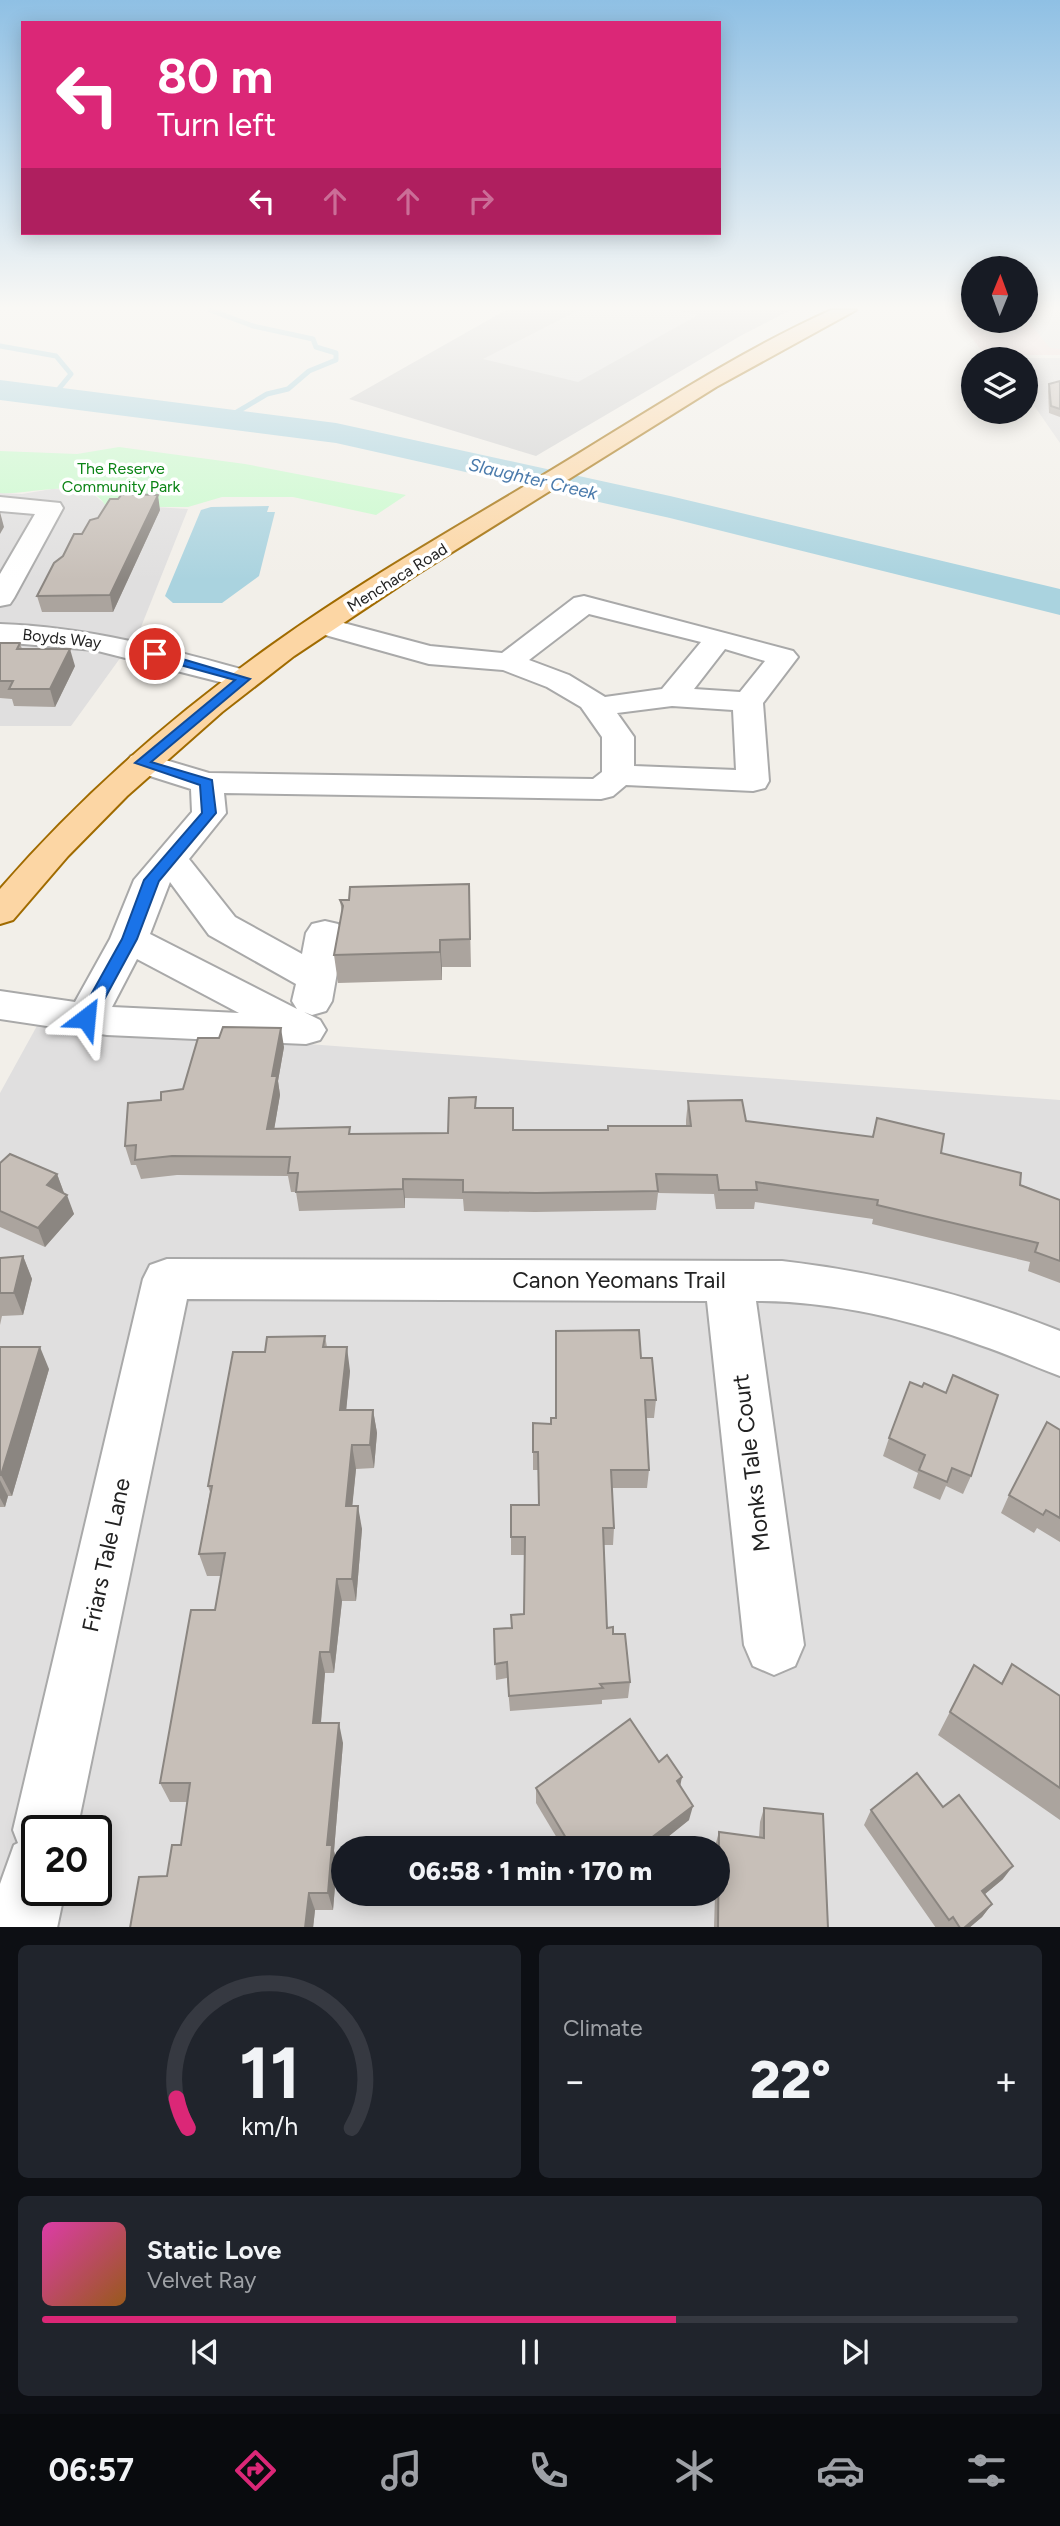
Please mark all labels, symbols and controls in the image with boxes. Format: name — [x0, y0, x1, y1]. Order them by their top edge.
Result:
text: 80 m — [157, 46, 273, 105]
icon: left — [42, 49, 133, 140]
text: Turn left — [157, 106, 276, 144]
icon: left — [243, 182, 281, 220]
icon: ahead — [316, 182, 354, 220]
icon: ahead — [389, 182, 427, 220]
icon: right — [462, 182, 500, 220]
north arrow — [961, 256, 1038, 332]
map controls — [961, 256, 1038, 424]
button: layers — [961, 347, 1038, 424]
water label: Slaughter Creek — [467, 454, 601, 505]
park label: The Reserve Community Park — [62, 459, 180, 496]
street label: Menchaca Road — [344, 539, 451, 616]
pin — [125, 624, 185, 684]
street label: Boyds Way — [22, 625, 103, 652]
icon: arrive — [136, 635, 174, 673]
position arrow — [49, 981, 123, 1055]
street label: Canon Yeomans Trail — [512, 1266, 726, 1294]
street label: Monks Tale Court — [726, 1373, 776, 1553]
street label: Friars Tale Lane — [76, 1475, 136, 1635]
speed limit sign: 20 — [21, 1815, 112, 1906]
text: 06:58 · 1 min · 170 m — [409, 1855, 652, 1887]
text: Climate — [563, 2014, 642, 2042]
text: 11 — [239, 2029, 300, 2116]
text: 22° — [750, 2049, 831, 2111]
text: − — [563, 2058, 587, 2104]
text: + — [994, 2058, 1018, 2104]
text: km/h — [241, 2110, 298, 2140]
text: Static Love — [147, 2234, 281, 2266]
text: Velvet Ray — [147, 2266, 256, 2294]
icon: previous — [186, 2333, 224, 2371]
icon: pause — [511, 2333, 549, 2371]
icon: next — [836, 2333, 874, 2371]
icon: directions — [231, 2446, 280, 2495]
icon: music — [377, 2446, 426, 2495]
icon: phone — [524, 2446, 573, 2495]
icon: climate — [670, 2446, 719, 2495]
icon: car — [816, 2446, 865, 2495]
icon: filters — [962, 2446, 1011, 2495]
text: 06:57 — [49, 2451, 134, 2489]

